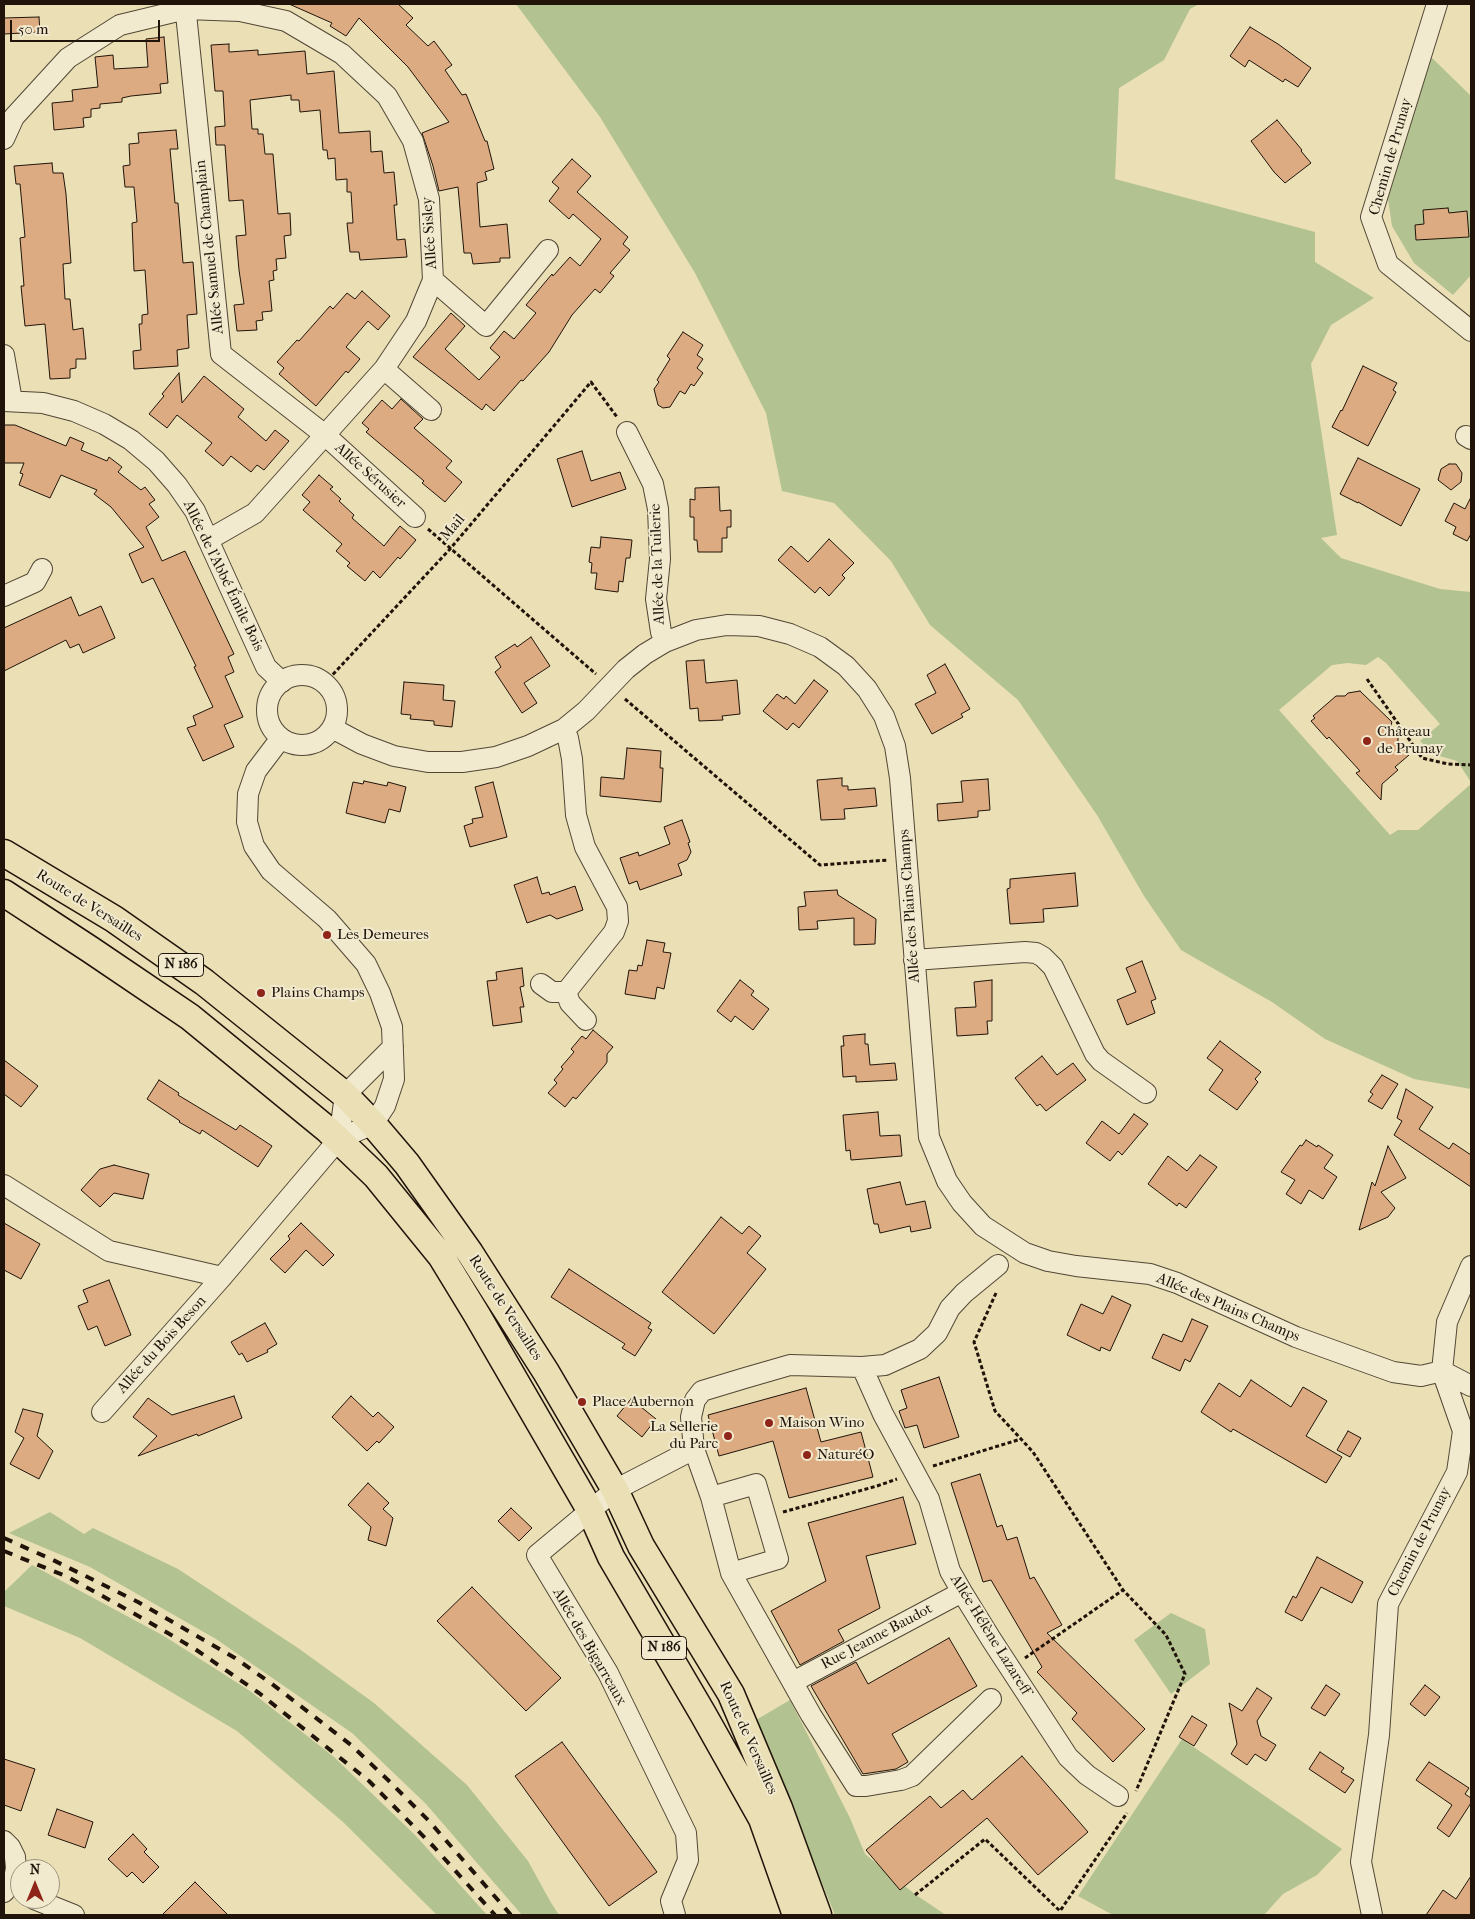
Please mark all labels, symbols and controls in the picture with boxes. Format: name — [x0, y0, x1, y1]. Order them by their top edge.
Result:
scale bar — [12, 10, 162, 42]
text: 50 m — [18, 20, 48, 38]
street label: Chemin de Prunay — [1366, 96, 1416, 218]
street label: Allée Samuel de Champlain — [192, 159, 228, 335]
street label: Allée Sisley — [418, 196, 442, 270]
street label: Allée Sérusier — [331, 439, 409, 513]
street label: Allée de l'Abbé Émile Bois — [179, 498, 267, 654]
street label: Allée de la Tuilerie — [647, 503, 669, 625]
street label: Mail — [437, 511, 469, 545]
place label: Château de Prunay — [1377, 723, 1443, 758]
marker: Château de Prunay — [1361, 735, 1373, 747]
street label: Allée des Plains Champs — [896, 829, 924, 983]
street label: Route de Versailles — [32, 866, 146, 946]
place label: Les Demeures — [337, 926, 429, 944]
marker: Les Demeures — [321, 929, 333, 941]
road number: N 186 — [158, 954, 204, 976]
place label: Plains Champs — [271, 984, 365, 1002]
marker: Plains Champs — [255, 987, 267, 999]
street label: Route de Versailles — [464, 1252, 546, 1364]
street label: Allée des Plains Champs — [1154, 1270, 1302, 1346]
street label: Allée du Bois Beson — [113, 1292, 211, 1398]
place label: Place Aubernon — [592, 1393, 694, 1411]
marker: Place Aubernon — [576, 1396, 588, 1408]
place label: Maison Wino — [779, 1414, 864, 1432]
marker: Maison Wino — [763, 1417, 775, 1429]
place label: La Sellerie du Parc — [650, 1418, 718, 1453]
marker: La Sellerie du Parc — [722, 1430, 734, 1442]
place label: NaturéO — [817, 1446, 874, 1464]
marker: NaturéO — [801, 1449, 813, 1461]
street label: Chemin de Prunay — [1385, 1484, 1455, 1600]
street label: Allée Hélène Lazareff — [946, 1572, 1034, 1698]
street label: Allée des Bigarreaux — [548, 1585, 630, 1709]
street label: Rue Jeanne Baudot — [818, 1600, 936, 1674]
road number: N 186 — [642, 1636, 686, 1660]
street label: Route de Versailles — [715, 1679, 781, 1797]
north arrow — [10, 1859, 60, 1909]
text: N — [30, 1861, 40, 1878]

